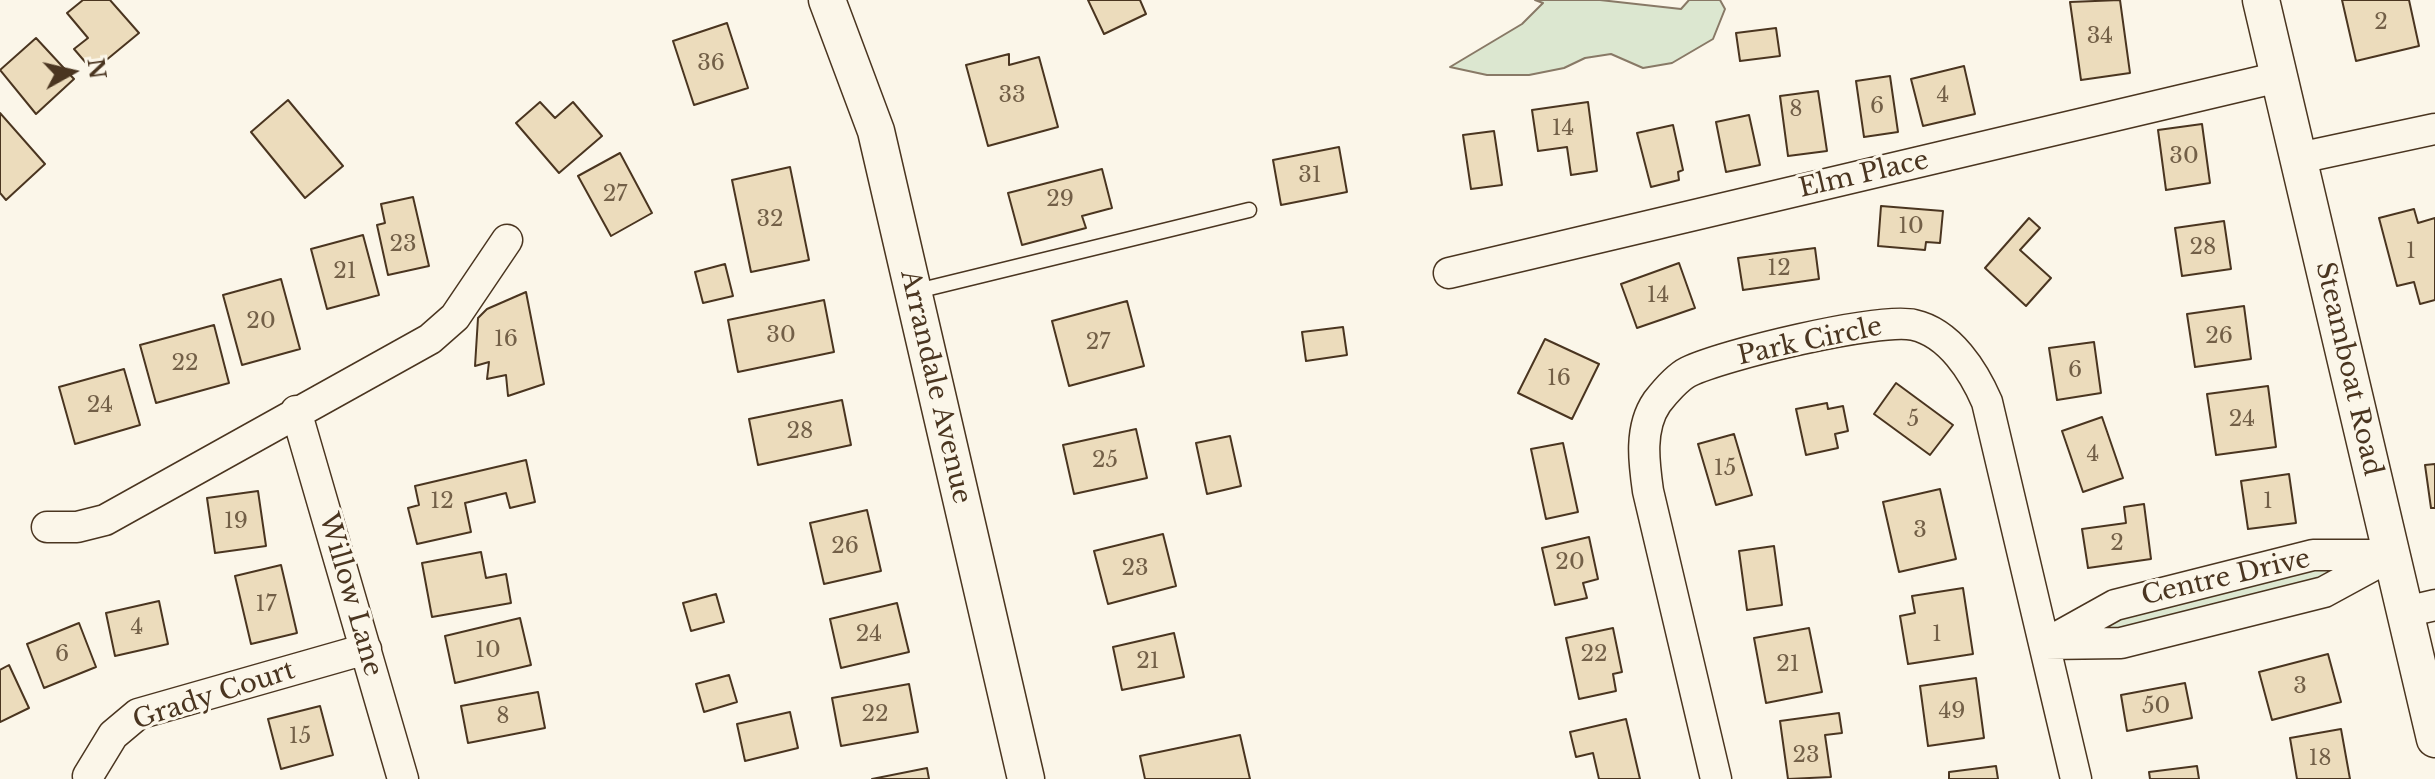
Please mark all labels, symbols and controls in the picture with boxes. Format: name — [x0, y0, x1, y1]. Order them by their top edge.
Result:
house number: 2 — [2374, 10, 2388, 36]
house number: 34 — [2087, 24, 2113, 50]
north arrow — [32, 32, 112, 112]
house number: 36 — [697, 51, 725, 77]
text: N — [81, 56, 111, 81]
house number: 33 — [998, 83, 1026, 109]
house number: 4 — [1937, 83, 1949, 109]
house number: 6 — [1870, 94, 1884, 120]
house number: 8 — [1789, 97, 1803, 123]
house number: 14 — [1552, 116, 1574, 142]
house number: 30 — [2169, 144, 2199, 170]
street label: Elm Place — [1796, 145, 1932, 205]
house number: 31 — [1298, 163, 1322, 189]
house number: 27 — [603, 182, 627, 208]
house number: 29 — [1046, 187, 1074, 213]
house number: 32 — [756, 207, 784, 233]
house number: 10 — [1898, 214, 1924, 240]
house number: 23 — [389, 232, 417, 258]
house number: 28 — [2190, 235, 2216, 261]
house number: 1 — [2406, 239, 2416, 265]
house number: 12 — [1767, 256, 1791, 282]
house number: 21 — [333, 259, 357, 285]
street label: Steamboat Road — [2308, 259, 2388, 479]
street label: Arrandale Avenue — [893, 267, 977, 507]
house number: 14 — [1647, 283, 1669, 309]
house number: 20 — [246, 309, 276, 335]
street label: Park Circle — [1735, 311, 1885, 373]
house number: 30 — [766, 323, 796, 349]
house number: 26 — [2205, 324, 2233, 350]
house number: 16 — [494, 327, 518, 353]
house number: 27 — [1086, 330, 1110, 356]
house number: 22 — [171, 351, 199, 377]
house number: 6 — [2068, 358, 2082, 384]
house number: 16 — [1547, 366, 1571, 392]
house number: 24 — [87, 393, 113, 419]
house number: 5 — [1907, 407, 1919, 433]
house number: 24 — [2229, 407, 2255, 433]
house number: 28 — [787, 419, 813, 445]
house number: 4 — [2087, 442, 2099, 468]
house number: 25 — [1092, 448, 1118, 474]
house number: 15 — [1714, 456, 1736, 482]
house number: 12 — [430, 489, 454, 515]
house number: 1 — [2263, 489, 2273, 515]
house number: 19 — [224, 509, 248, 535]
street label: Willow Lane — [312, 510, 388, 680]
house number: 3 — [1913, 518, 1927, 544]
house number: 2 — [2110, 531, 2124, 557]
house number: 26 — [831, 534, 859, 560]
street label: Centre Drive — [2139, 543, 2313, 613]
house number: 20 — [1555, 550, 1585, 576]
house number: 23 — [1121, 556, 1149, 582]
house number: 17 — [256, 592, 276, 618]
house number: 4 — [131, 615, 143, 641]
house number: 24 — [856, 622, 882, 648]
house number: 1 — [1932, 622, 1942, 648]
house number: 10 — [475, 638, 501, 664]
house number: 6 — [55, 642, 69, 668]
house number: 22 — [1580, 642, 1608, 668]
house number: 21 — [1136, 649, 1160, 675]
house number: 21 — [1776, 652, 1800, 678]
street label: Grady Court — [129, 655, 299, 737]
house number: 3 — [2293, 674, 2307, 700]
house number: 50 — [2142, 694, 2170, 720]
house number: 49 — [1938, 699, 1966, 725]
house number: 22 — [861, 702, 889, 728]
house number: 8 — [496, 704, 510, 730]
house number: 15 — [289, 724, 311, 750]
house number: 23 — [1792, 743, 1820, 769]
house number: 18 — [2308, 746, 2332, 772]

